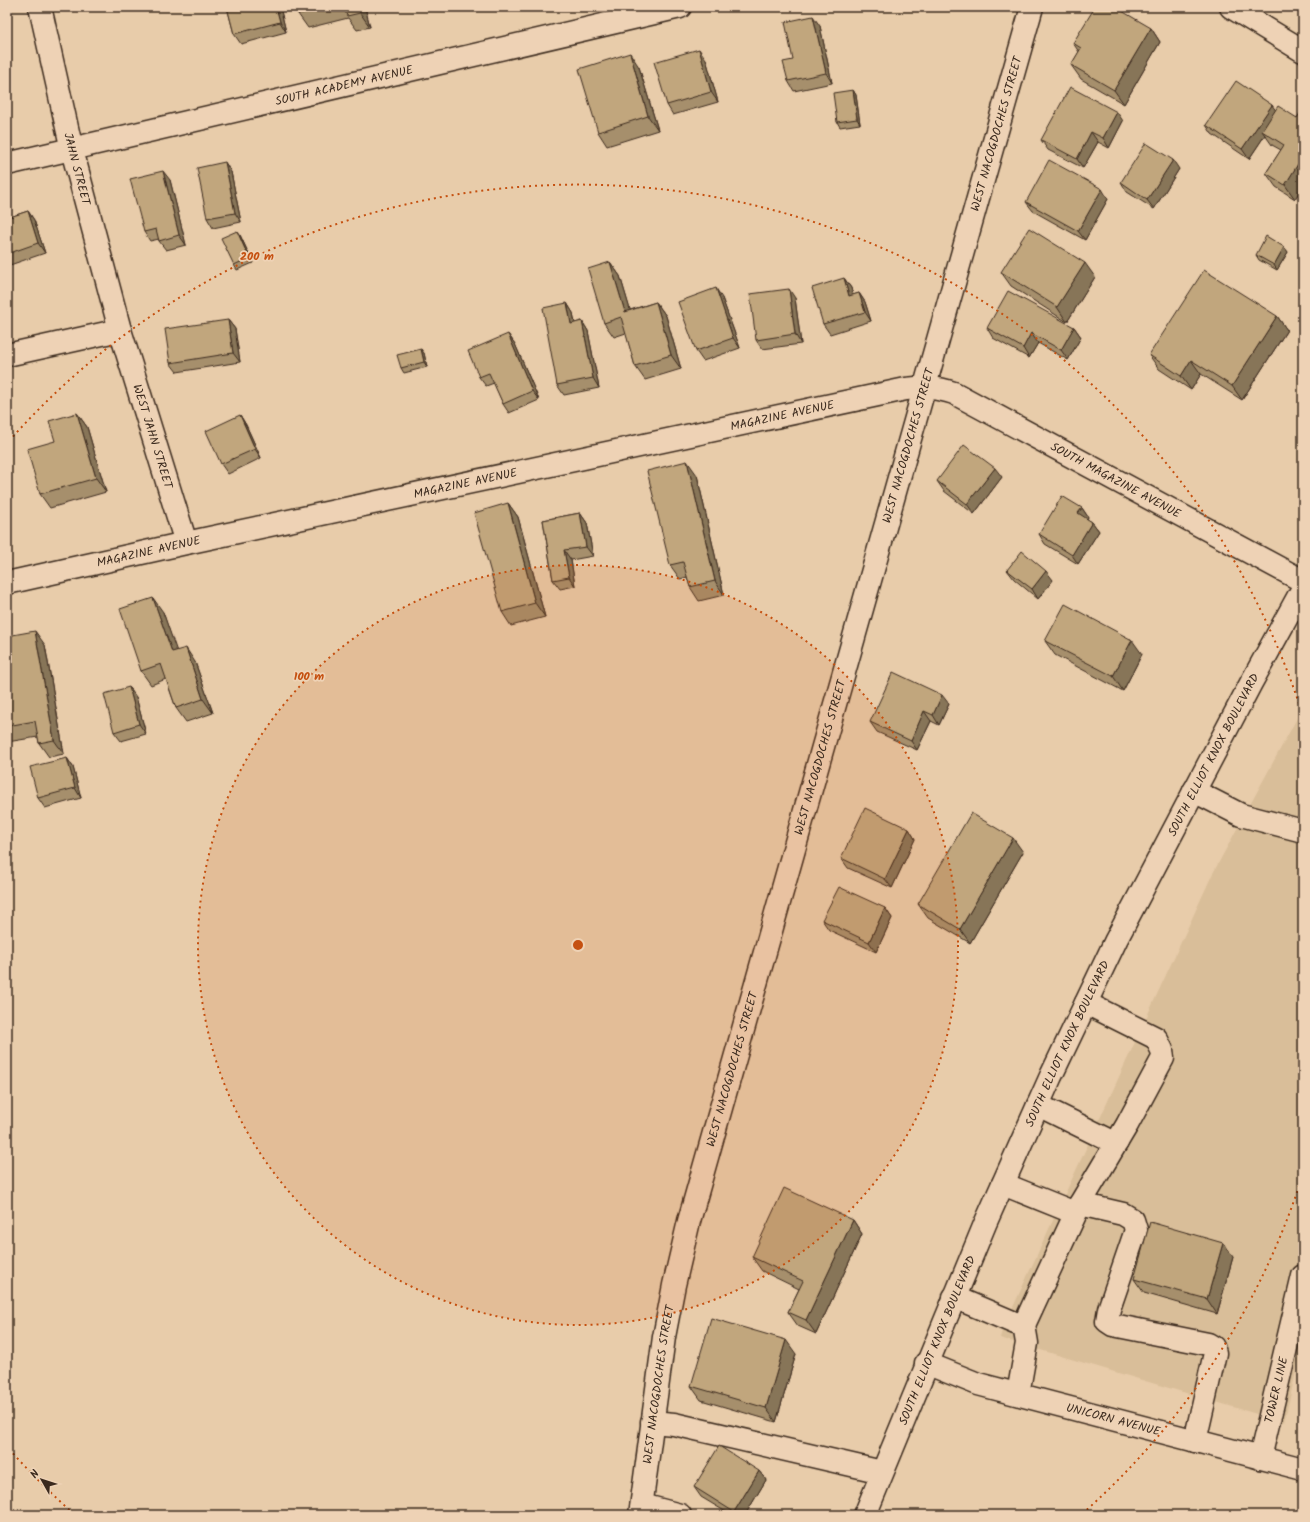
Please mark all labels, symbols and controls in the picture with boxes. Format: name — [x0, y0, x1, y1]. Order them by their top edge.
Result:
street label: WEST NACOGDOCHES STREET — [966, 53, 1028, 214]
street label: SOUTH ACADEMY AVENUE — [273, 60, 416, 111]
street label: JAHN STREET — [58, 131, 96, 209]
text: 200 m — [240, 247, 274, 266]
street label: WEST NACOGDOCHES STREET — [878, 365, 940, 525]
street label: WEST JAHN STREET — [127, 382, 178, 492]
street label: MAGAZINE AVENUE — [729, 395, 837, 436]
street label: SOUTH MAGAZINE AVENUE — [1047, 438, 1185, 524]
street label: MAGAZINE AVENUE — [412, 463, 520, 504]
street label: MAGAZINE AVENUE — [95, 531, 203, 573]
text: 100 m — [294, 667, 324, 686]
street label: SOUTH ELLIOT KNOX BOULEVARD — [1163, 670, 1265, 840]
street label: WEST NACOGDOCHES STREET — [790, 676, 852, 837]
centre of rings — [571, 938, 585, 952]
street label: SOUTH ELLIOT KNOX BOULEVARD — [1020, 957, 1115, 1130]
street label: WEST NACOGDOCHES STREET — [701, 988, 764, 1149]
street label: SOUTH ELLIOT KNOX BOULEVARD — [894, 1253, 981, 1428]
street label: WEST NACOGDOCHES STREET — [638, 1302, 680, 1465]
street label: TOWER LINE — [1260, 1354, 1294, 1425]
street label: UNICORN AVENUE — [1064, 1398, 1163, 1442]
north arrow — [22, 1460, 62, 1500]
text: N — [26, 1466, 44, 1483]

